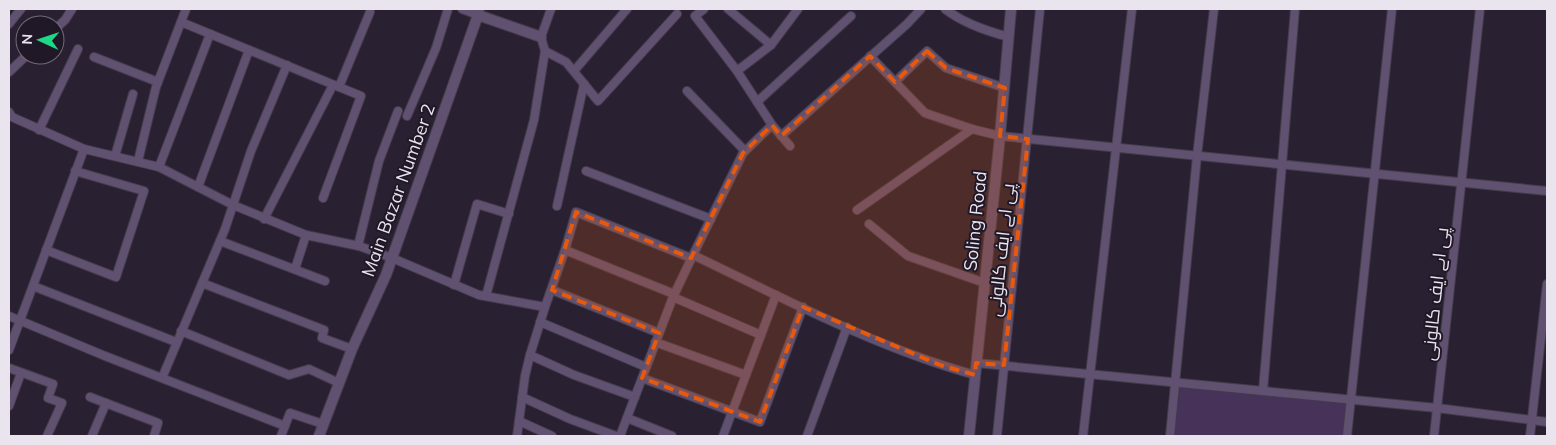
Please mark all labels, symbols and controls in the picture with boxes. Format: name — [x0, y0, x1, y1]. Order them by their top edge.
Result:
north arrow — [15, 15, 65, 65]
text: N — [18, 34, 36, 45]
street label: Main Bazar Number 2 — [356, 100, 440, 280]
street label: Soling Road — [958, 170, 992, 272]
street label: پی اے ایف کالونی — [983, 182, 1020, 318]
street label: پی اے ایف کالونی — [1417, 226, 1454, 362]

